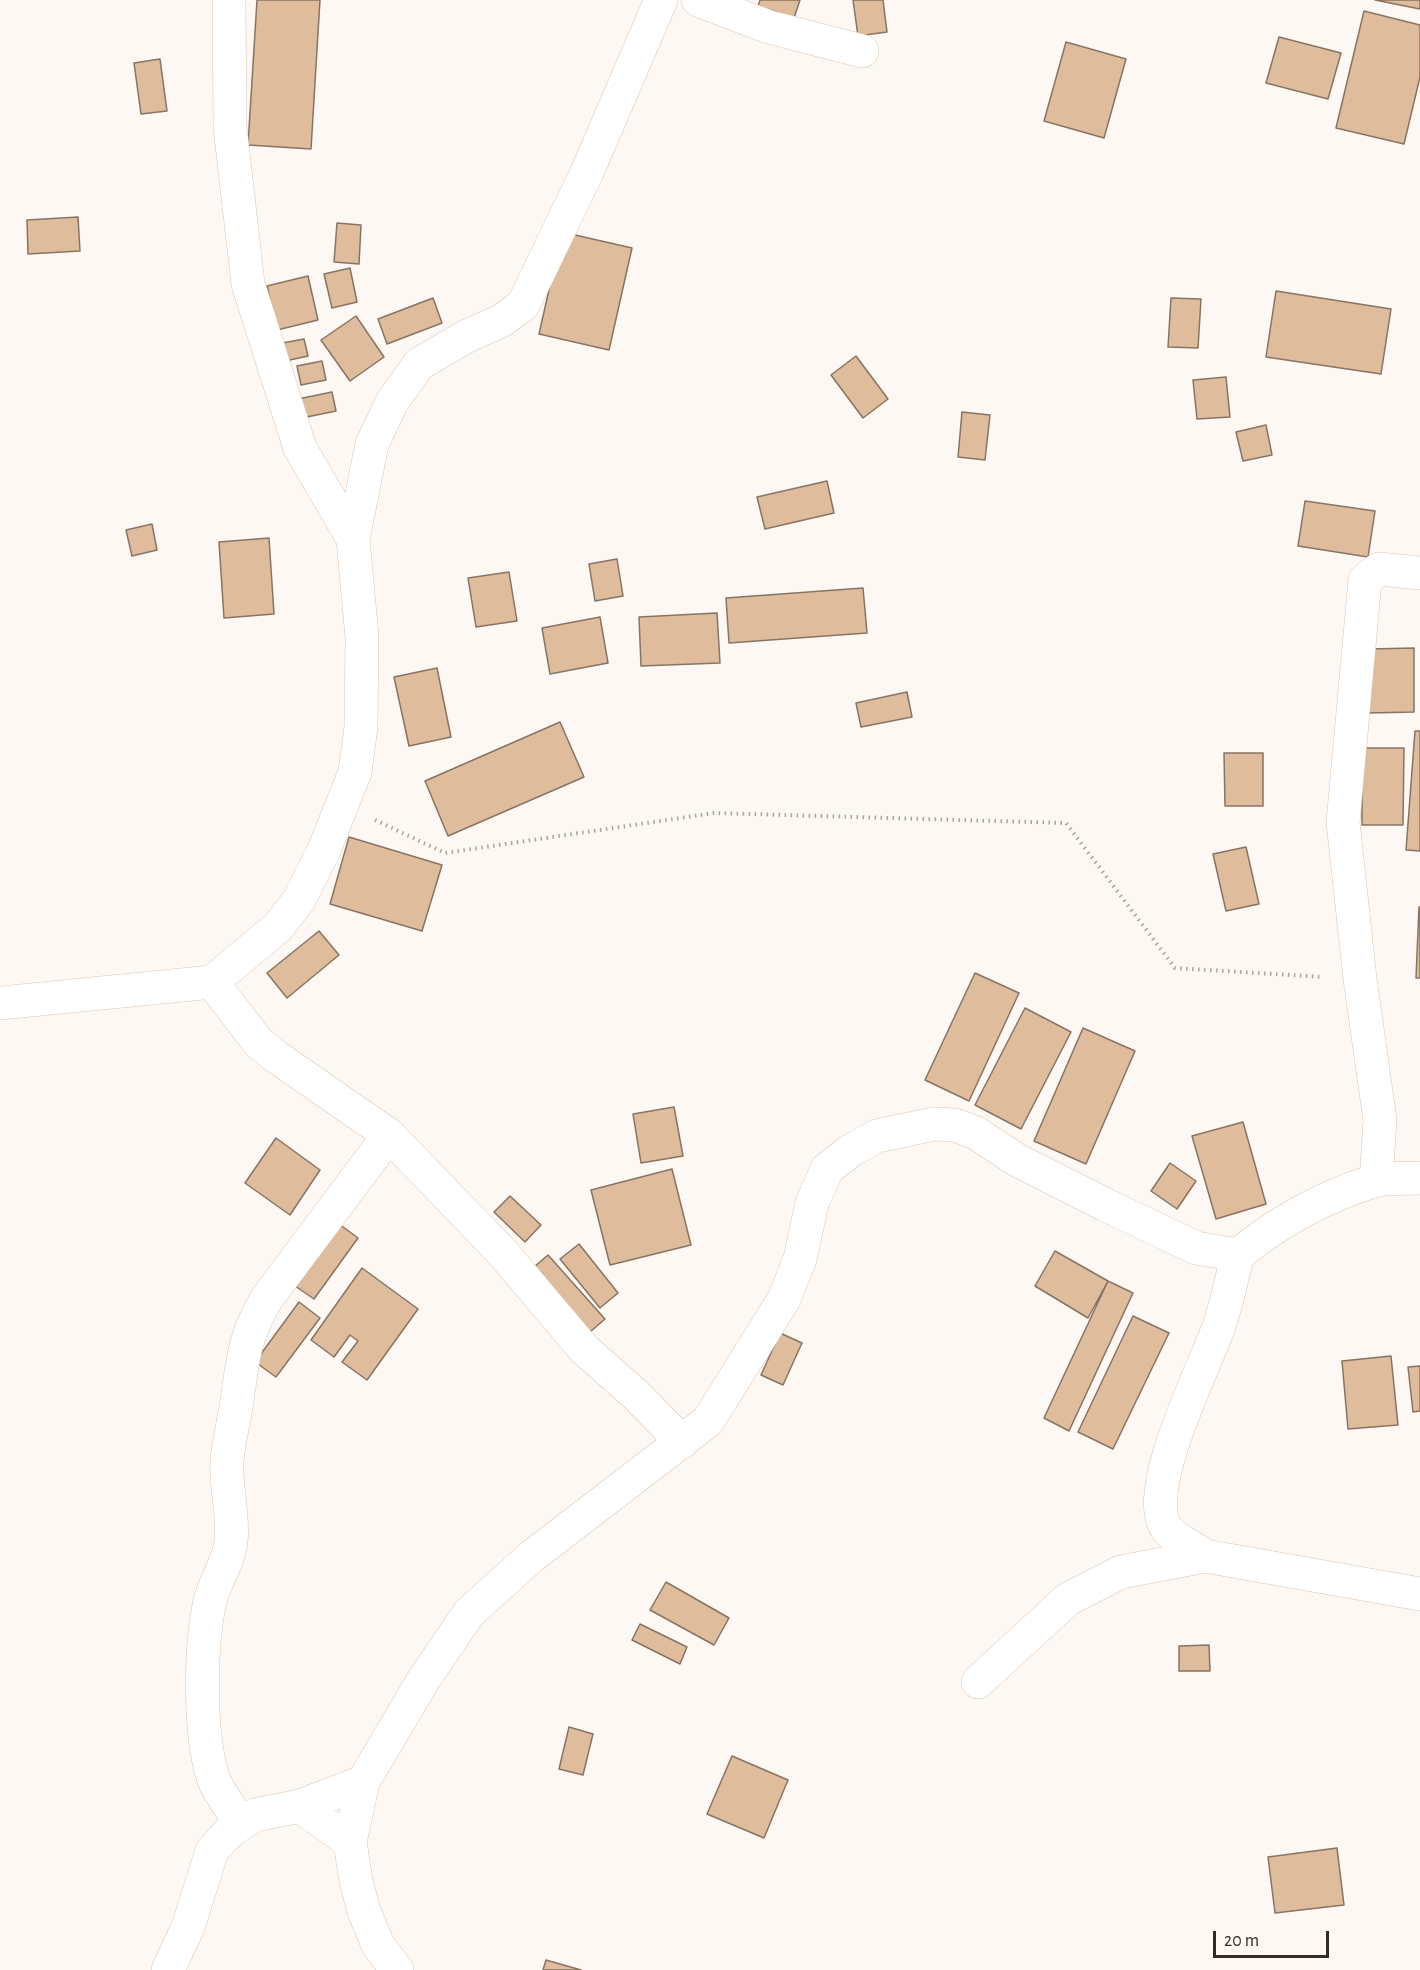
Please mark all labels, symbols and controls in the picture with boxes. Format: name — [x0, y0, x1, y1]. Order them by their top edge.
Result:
scale bar — [1216, 1919, 1332, 1957]
text: 20 m — [1224, 1932, 1259, 1950]

